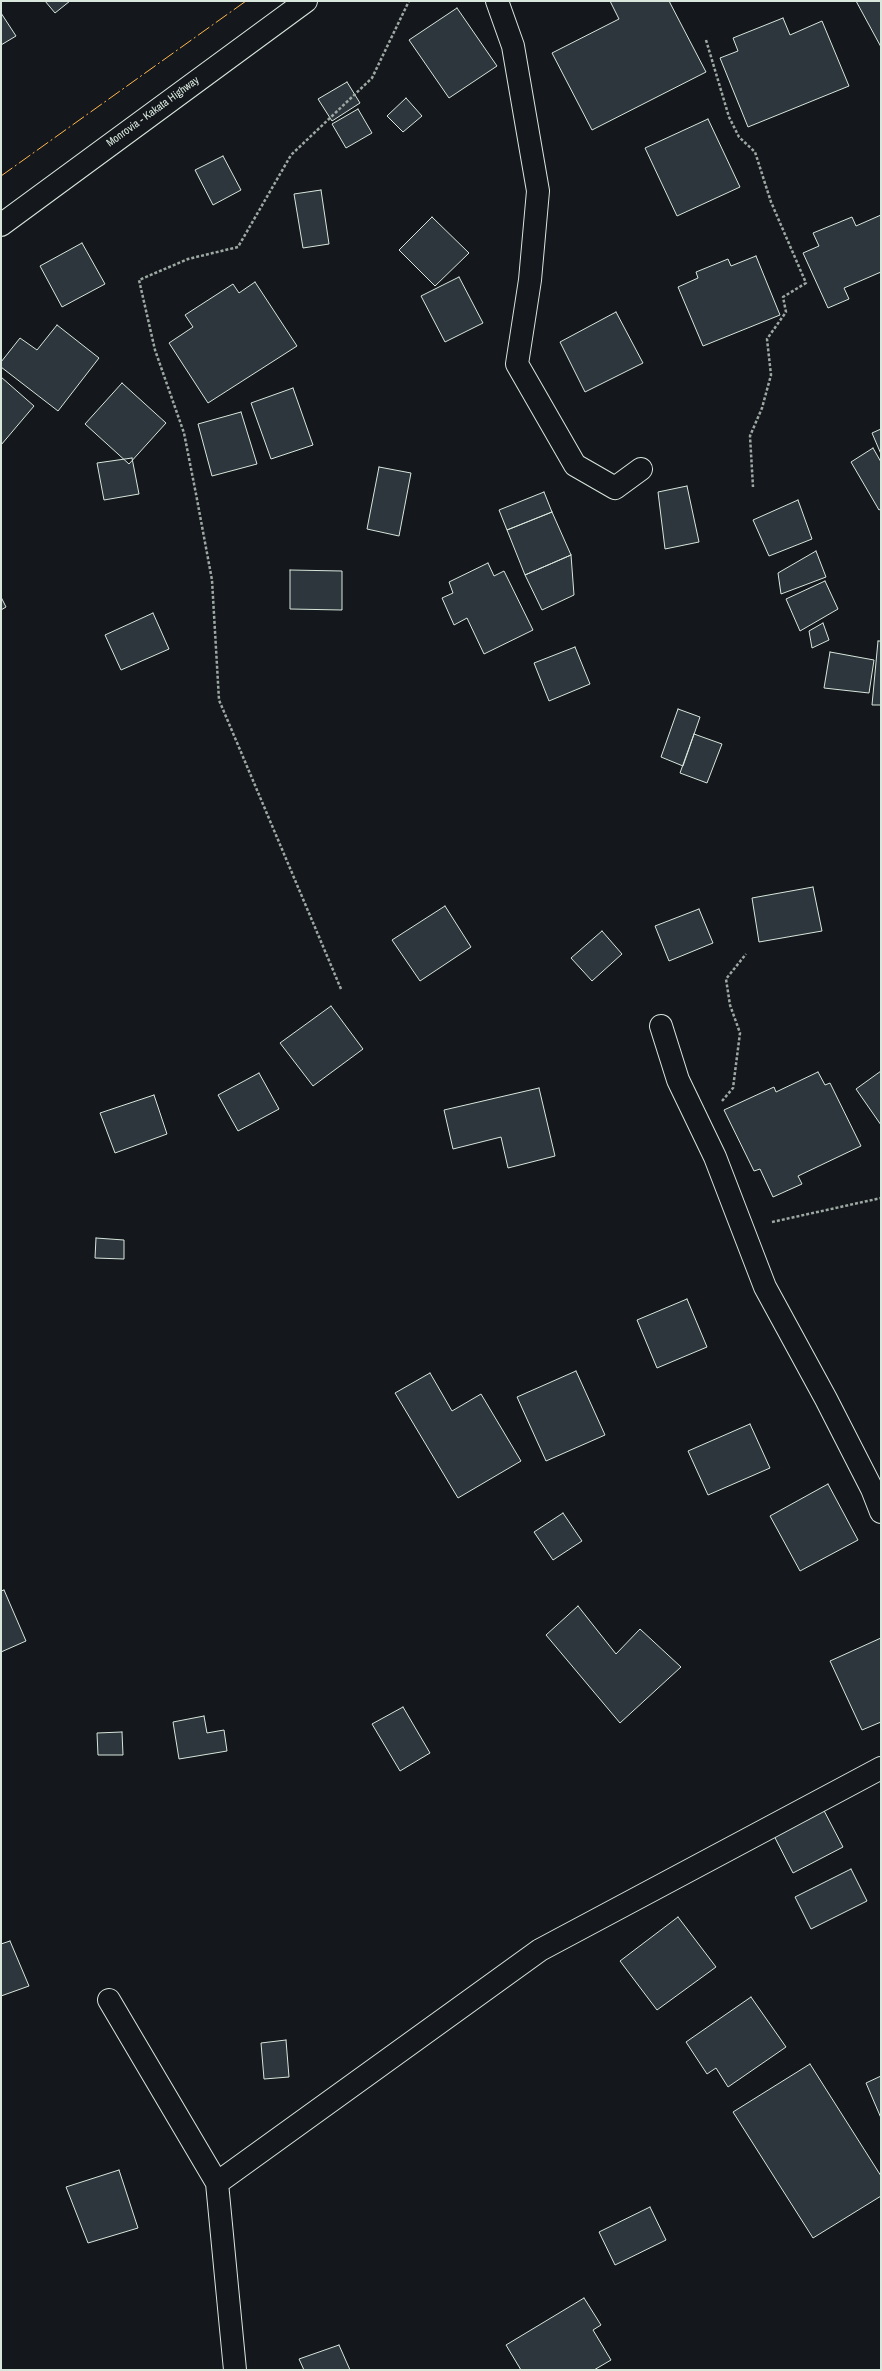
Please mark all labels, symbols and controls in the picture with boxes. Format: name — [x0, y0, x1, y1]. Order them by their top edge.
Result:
street label: Monrovia - Kakata Highway — [104, 74, 202, 150]

